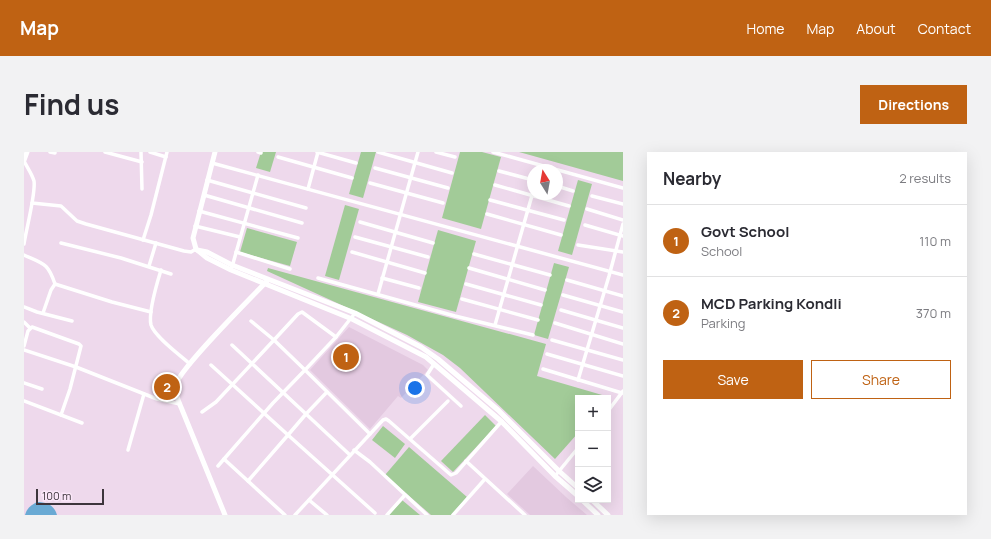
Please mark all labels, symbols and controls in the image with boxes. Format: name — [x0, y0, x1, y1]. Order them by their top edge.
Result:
text: Map — [20, 15, 59, 41]
text: Home — [747, 19, 784, 38]
text: Map — [806, 19, 834, 38]
text: About — [856, 19, 896, 38]
text: Contact — [918, 19, 971, 38]
text: Find us — [24, 85, 119, 123]
button: Directions — [860, 85, 967, 124]
north arrow — [527, 164, 563, 200]
text: Nearby — [663, 167, 721, 190]
text: 2 results — [899, 169, 951, 187]
text: Govt School — [701, 221, 789, 242]
text: 1 — [673, 232, 679, 250]
text: 110 m — [919, 232, 951, 250]
text: School — [701, 242, 742, 260]
text: MCD Parking Kondli — [701, 293, 842, 314]
text: 2 — [672, 304, 680, 322]
text: 370 m — [916, 304, 951, 322]
text: Parking — [701, 314, 745, 332]
pin: 1 — [333, 342, 359, 372]
button: Save — [663, 360, 803, 399]
button: Share — [811, 360, 951, 399]
pin: 2 — [154, 372, 180, 402]
your location — [405, 378, 425, 398]
map controls — [575, 395, 611, 503]
button: + — [575, 395, 611, 431]
button: − — [575, 431, 611, 467]
button: layers — [575, 467, 611, 503]
scale bar — [36, 487, 104, 506]
text: 100 m — [42, 488, 71, 503]

